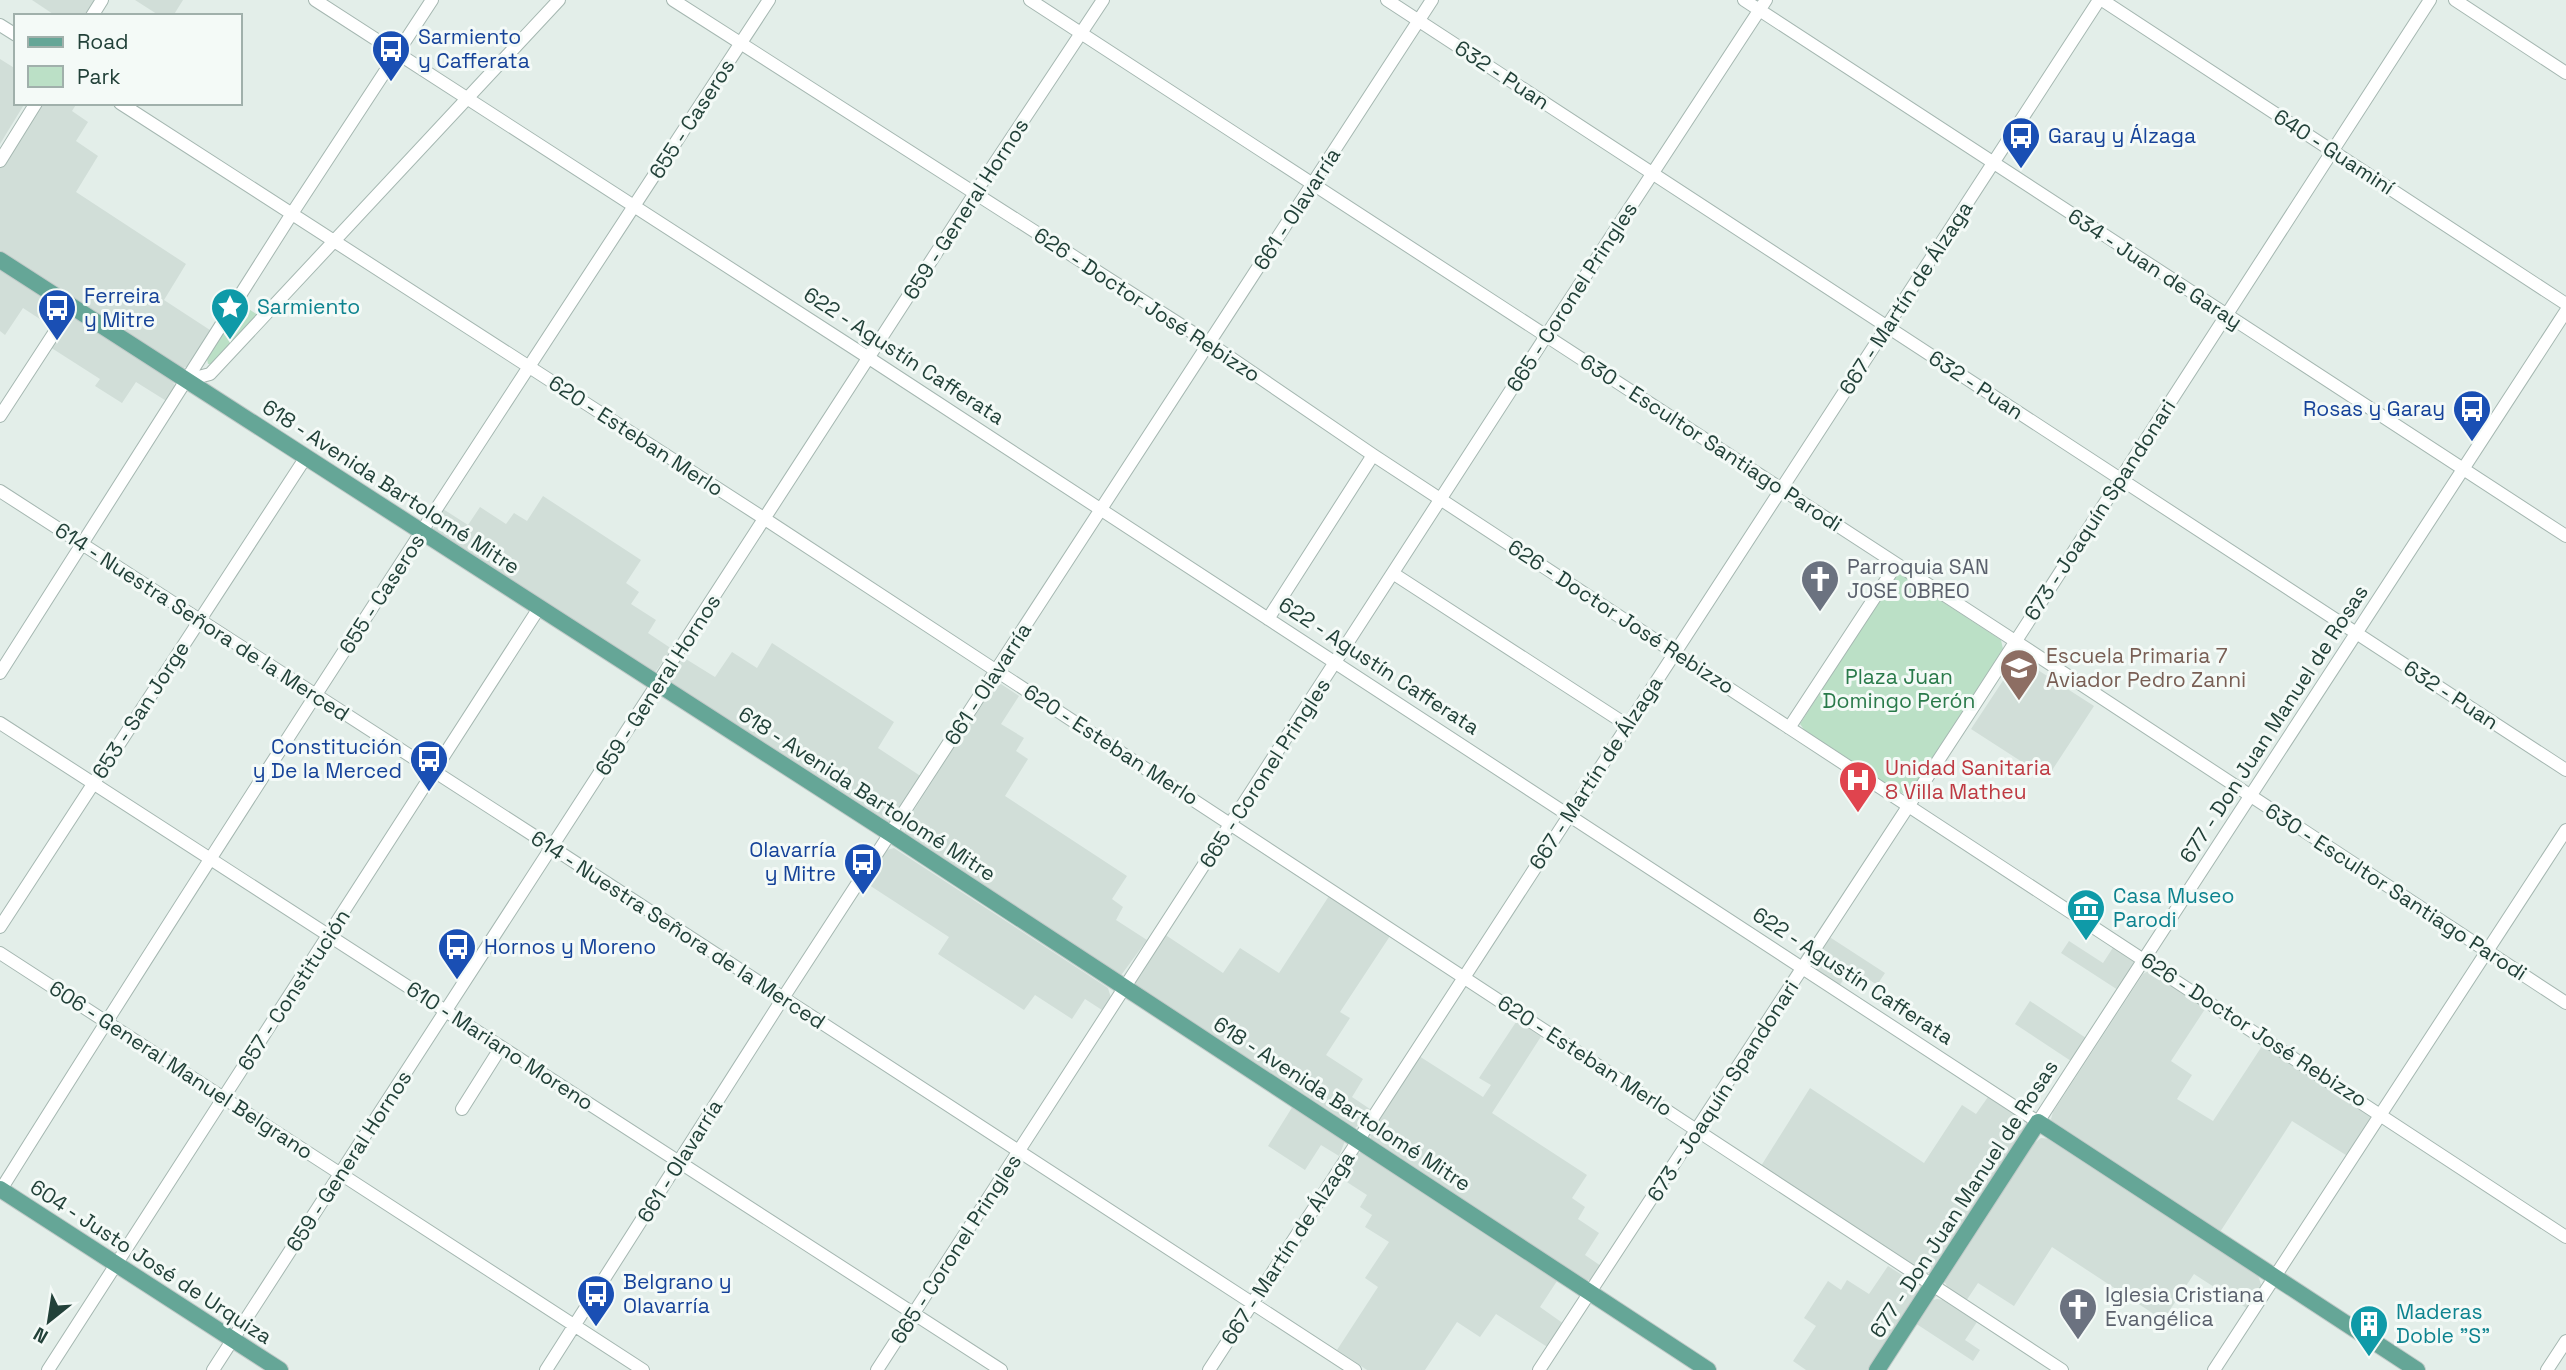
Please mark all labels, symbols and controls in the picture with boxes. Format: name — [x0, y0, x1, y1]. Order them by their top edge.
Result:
legend — [14, 14, 242, 105]
place label: Sarmiento y Cafferata — [418, 23, 530, 74]
text: Road — [77, 28, 129, 55]
bus stop icon: Sarmiento y Cafferata — [370, 28, 412, 83]
street label: 632 - Puan — [1450, 34, 1555, 115]
street label: 655 - Caseros — [643, 54, 740, 184]
text: Park — [77, 63, 121, 90]
street label: 640 - Guaminí — [2269, 103, 2400, 201]
street label: 659 - General Hornos — [897, 113, 1034, 304]
bus stop icon: Garay y Álzaga — [2000, 115, 2042, 170]
place label: Garay y Álzaga — [2048, 122, 2196, 149]
street label: 661 - Olavarría — [1247, 142, 1346, 275]
street label: 667 - Martín de Álzaga — [1833, 196, 1978, 400]
street label: 665 - Coronel Pringles — [1500, 197, 1643, 397]
street label: 634 - Juan de Garay — [2063, 202, 2248, 335]
street label: 626 - Doctor José Rebizzo — [1029, 221, 1266, 388]
street label: 622 - Agustín Cafferata — [799, 281, 1010, 431]
place label: Ferreira y Mitre — [84, 282, 160, 333]
place icon: Sarmiento — [209, 286, 251, 341]
bus stop icon: Ferreira y Mitre — [36, 287, 78, 342]
place label: Sarmiento — [257, 293, 360, 320]
street label: 632 - Puan — [1924, 344, 2029, 425]
street label: 630 - Escultor Santiago Parodi — [1575, 348, 1847, 537]
street label: 620 - Esteban Merlo — [544, 369, 729, 502]
bus stop icon: Rosas y Garay — [2451, 388, 2493, 443]
street label: 618 - Avenida Bartolomé Mitre — [257, 393, 525, 580]
street label: 673 - Joaquín Spandonari — [2018, 394, 2181, 625]
place label: Rosas y Garay — [2303, 395, 2445, 422]
street label: 614 - Nuestra Señora de la Merced — [50, 516, 354, 727]
street label: 655 - Caseros — [333, 529, 430, 659]
street label: 626 - Doctor José Rebizzo — [1503, 533, 1740, 700]
place label: Parroquia SAN JOSE OBREO — [1847, 553, 1989, 604]
church icon: Parroquia SAN JOSE OBREO — [1799, 558, 1841, 613]
street label: 677 - Don Juan Manuel de Rosas — [2173, 580, 2374, 868]
street label: 659 - General Hornos — [589, 589, 726, 780]
street label: 622 - Agustín Cafferata — [1274, 591, 1485, 741]
street label: 661 - Olavarría — [938, 617, 1037, 750]
street label: 653 - San Jorge — [86, 636, 195, 784]
place label: Escuela Primaria 7 Aviador Pedro Zanni — [2046, 642, 2246, 693]
school or university icon: Escuela Primaria 7 Aviador Pedro Zanni — [1998, 647, 2040, 702]
street label: 632 - Puan — [2399, 654, 2504, 735]
park label: Plaza Juan Domingo Perón — [1823, 663, 1975, 714]
street label: 667 - Martín de Álzaga — [1523, 671, 1668, 875]
street label: 665 - Coronel Pringles — [1193, 673, 1336, 873]
street label: 620 - Esteban Merlo — [1019, 678, 1204, 811]
street label: 618 - Avenida Bartolomé Mitre — [733, 700, 1001, 887]
place label: Constitución y De la Merced — [253, 733, 402, 784]
bus stop icon: Constitución y De la Merced — [408, 738, 450, 793]
place label: Unidad Sanitaria 8 Villa Matheu — [1885, 754, 2051, 805]
hospital icon: Unidad Sanitaria 8 Villa Matheu — [1837, 759, 1879, 814]
street label: 630 - Escultor Santiago Parodi — [2260, 797, 2532, 986]
street label: 614 - Nuestra Señora de la Merced — [526, 824, 830, 1035]
place label: Olavarría y Mitre — [749, 836, 836, 887]
bus stop icon: Olavarría y Mitre — [842, 841, 884, 896]
place label: Casa Museo Parodi — [2113, 882, 2234, 933]
museum icon: Casa Museo Parodi — [2065, 887, 2107, 942]
street label: 622 - Agustín Cafferata — [1748, 901, 1959, 1051]
street label: 657 - Constitución — [231, 904, 356, 1076]
bus stop icon: Hornos y Moreno — [436, 926, 478, 981]
place label: Hornos y Moreno — [484, 933, 656, 960]
street label: 626 - Doctor José Rebizzo — [2136, 946, 2373, 1113]
street label: 606 - General Manuel Belgrano — [44, 974, 318, 1165]
street label: 610 - Mariano Moreno — [402, 975, 599, 1116]
street label: 673 - Joaquín Spandonari — [1641, 975, 1804, 1206]
street label: 620 - Esteban Merlo — [1493, 989, 1678, 1122]
street label: 618 - Avenida Bartolomé Mitre — [1208, 1010, 1476, 1197]
street label: 677 - Don Juan Manuel de Rosas — [1863, 1055, 2064, 1343]
street label: 659 - General Hornos — [280, 1065, 417, 1256]
street label: 661 - Olavarría — [631, 1094, 728, 1227]
street label: 667 - Martín de Álzaga — [1215, 1146, 1360, 1350]
street label: 665 - Coronel Pringles — [884, 1149, 1027, 1349]
street label: 604 - Justo José de Urquiza — [25, 1173, 277, 1350]
place label: Belgrano y Olavarría — [623, 1268, 732, 1319]
bus stop icon: Belgrano y Olavarría — [575, 1273, 617, 1328]
place label: Iglesia Cristiana Evangélica — [2105, 1281, 2264, 1332]
north arrow — [14, 1286, 84, 1356]
church icon: Iglesia Cristiana Evangélica — [2057, 1286, 2099, 1341]
place label: Maderas Doble "S" — [2396, 1298, 2490, 1349]
building icon: Maderas Doble "S" — [2348, 1303, 2390, 1358]
text: N — [29, 1321, 53, 1349]

